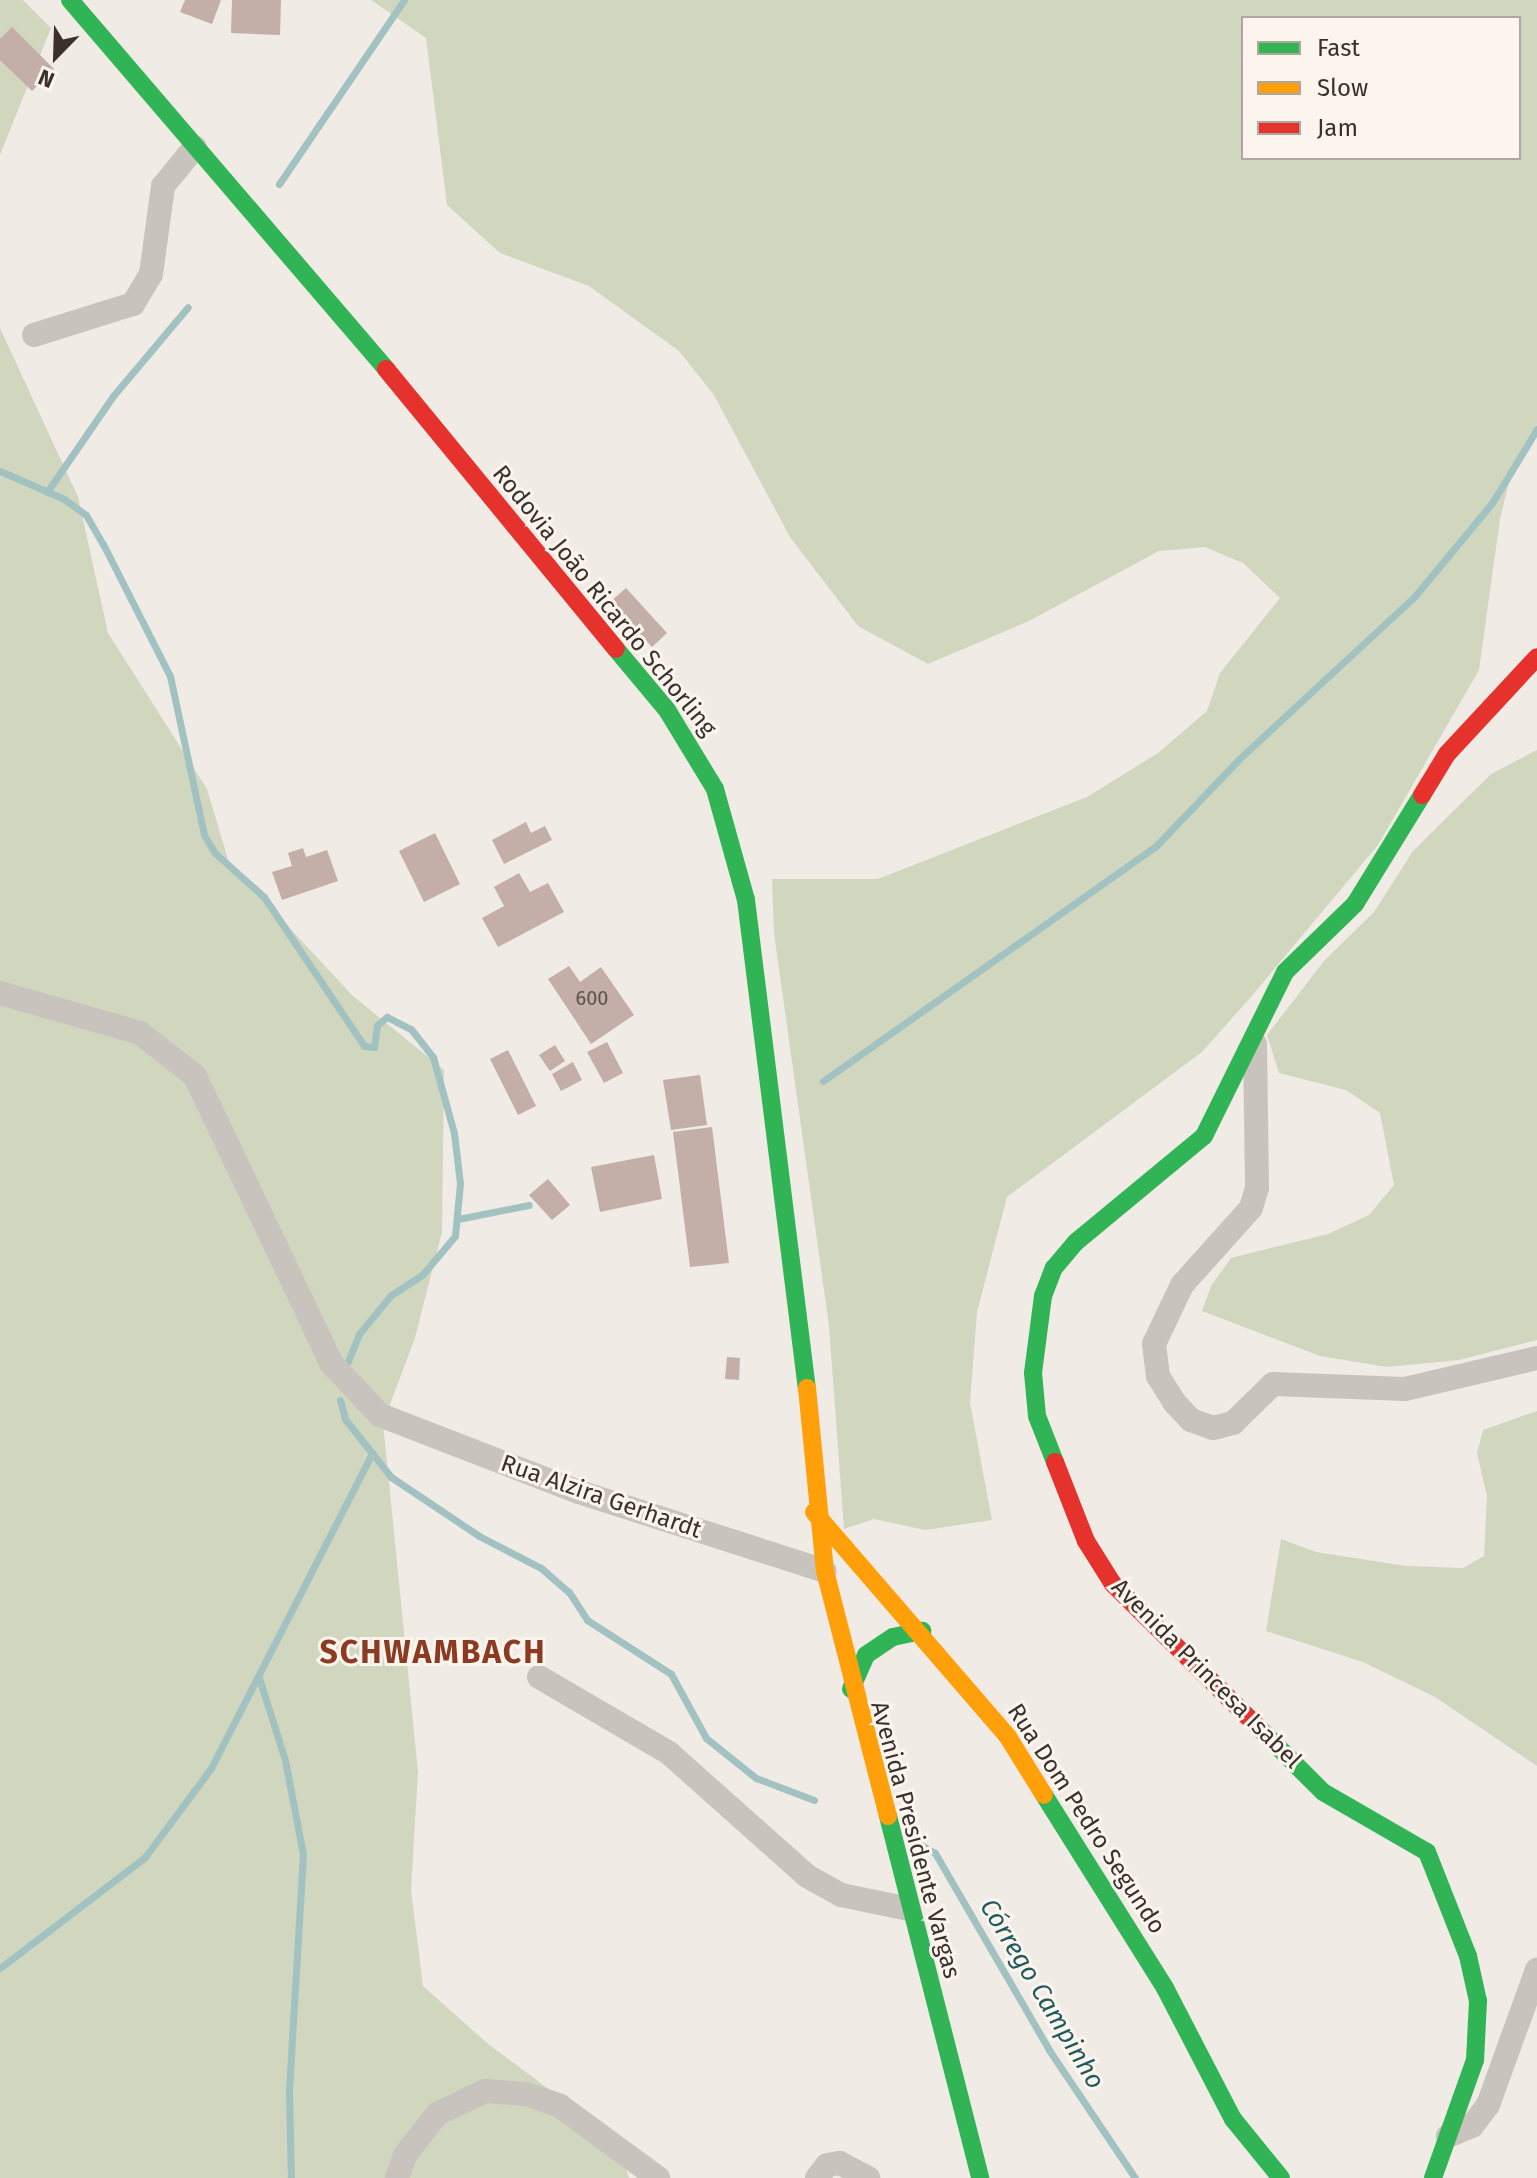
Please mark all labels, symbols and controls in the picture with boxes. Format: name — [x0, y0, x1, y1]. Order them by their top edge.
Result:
north arrow — [16, 16, 96, 96]
legend — [1241, 16, 1521, 160]
text: Fast — [1317, 34, 1360, 62]
text: N — [34, 63, 58, 94]
text: Slow — [1317, 74, 1368, 102]
text: Jam — [1317, 114, 1358, 142]
street label: Rodovia João Ricardo Schorling — [486, 460, 722, 742]
house number: 600 — [576, 986, 608, 1010]
street label: Rua Alzira Gerhardt — [497, 1449, 705, 1545]
street label: Avenida Princesa Isabel — [1105, 1573, 1307, 1775]
district label: SCHWAMBACH — [319, 1633, 547, 1671]
street label: Avenida Presidente Vargas — [864, 1698, 966, 1982]
street label: Rua Dom Pedro Segundo — [1001, 1698, 1171, 1940]
water label: Córrego Campinho — [973, 1893, 1111, 2095]

